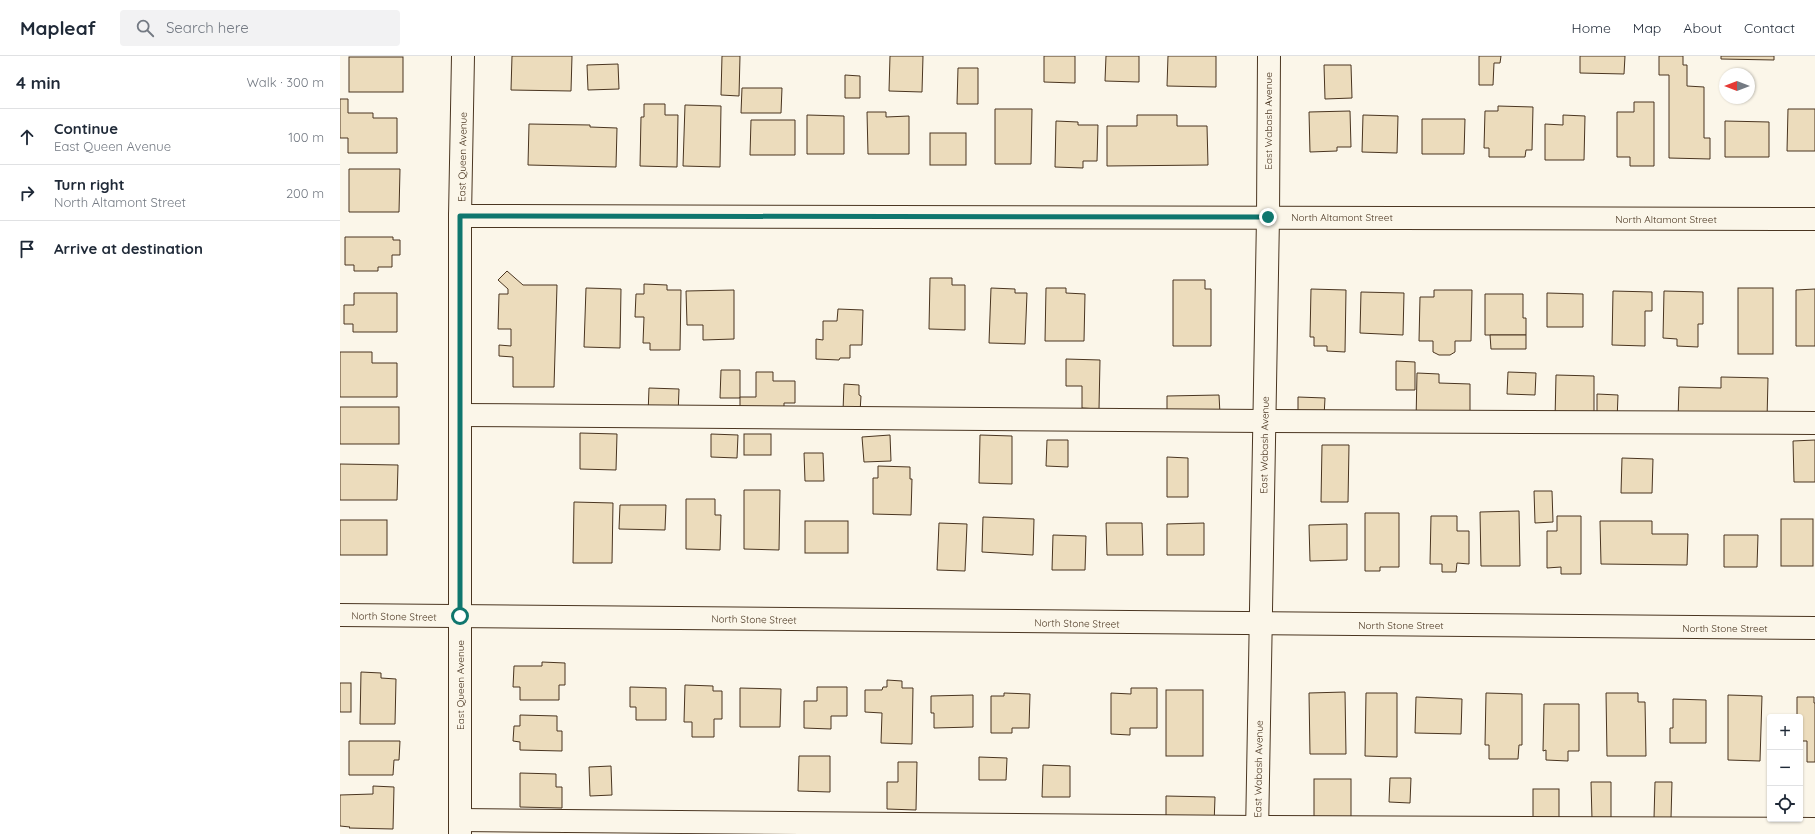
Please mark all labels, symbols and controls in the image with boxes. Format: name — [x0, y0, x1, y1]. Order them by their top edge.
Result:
search box — [120, 10, 400, 46]
text: Mapleaf — [20, 16, 96, 40]
icon: search — [134, 17, 156, 39]
text: Search here — [166, 18, 249, 37]
text: Home — [1572, 19, 1611, 37]
text: Map — [1633, 19, 1661, 37]
text: About — [1683, 19, 1722, 37]
text: Contact — [1744, 19, 1795, 37]
north arrow — [1719, 68, 1755, 104]
text: 4 min — [16, 72, 61, 93]
street label: East Wabash Avenue — [1262, 72, 1275, 170]
text: Walk · 300 m — [246, 74, 324, 90]
street label: East Queen Avenue — [455, 112, 470, 202]
text: Continue — [54, 119, 118, 138]
icon: ahead — [16, 126, 38, 148]
text: 100 m — [288, 129, 324, 145]
text: East Queen Avenue — [54, 138, 171, 154]
text: Turn right — [54, 175, 125, 194]
icon: right — [16, 182, 38, 204]
text: 200 m — [286, 185, 324, 201]
text: North Altamont Street — [54, 194, 186, 210]
route end — [1259, 208, 1277, 226]
street label: North Altamont Street — [1291, 211, 1393, 224]
street label: North Altamont Street — [1615, 213, 1717, 226]
icon: arrive — [16, 238, 38, 260]
text: Arrive at destination — [54, 239, 203, 258]
street label: East Wabash Avenue — [1257, 396, 1272, 494]
route start — [451, 607, 469, 625]
street label: North Stone Street — [351, 609, 437, 624]
street label: North Stone Street — [711, 612, 797, 627]
street label: North Stone Street — [1034, 616, 1120, 631]
street label: North Stone Street — [1358, 619, 1444, 632]
street label: North Stone Street — [1682, 622, 1768, 635]
street label: East Queen Avenue — [454, 640, 467, 730]
map controls — [1767, 714, 1803, 822]
button: + — [1767, 714, 1803, 750]
street label: East Wabash Avenue — [1251, 720, 1266, 818]
button: − — [1767, 750, 1803, 786]
button: locate — [1767, 786, 1803, 822]

